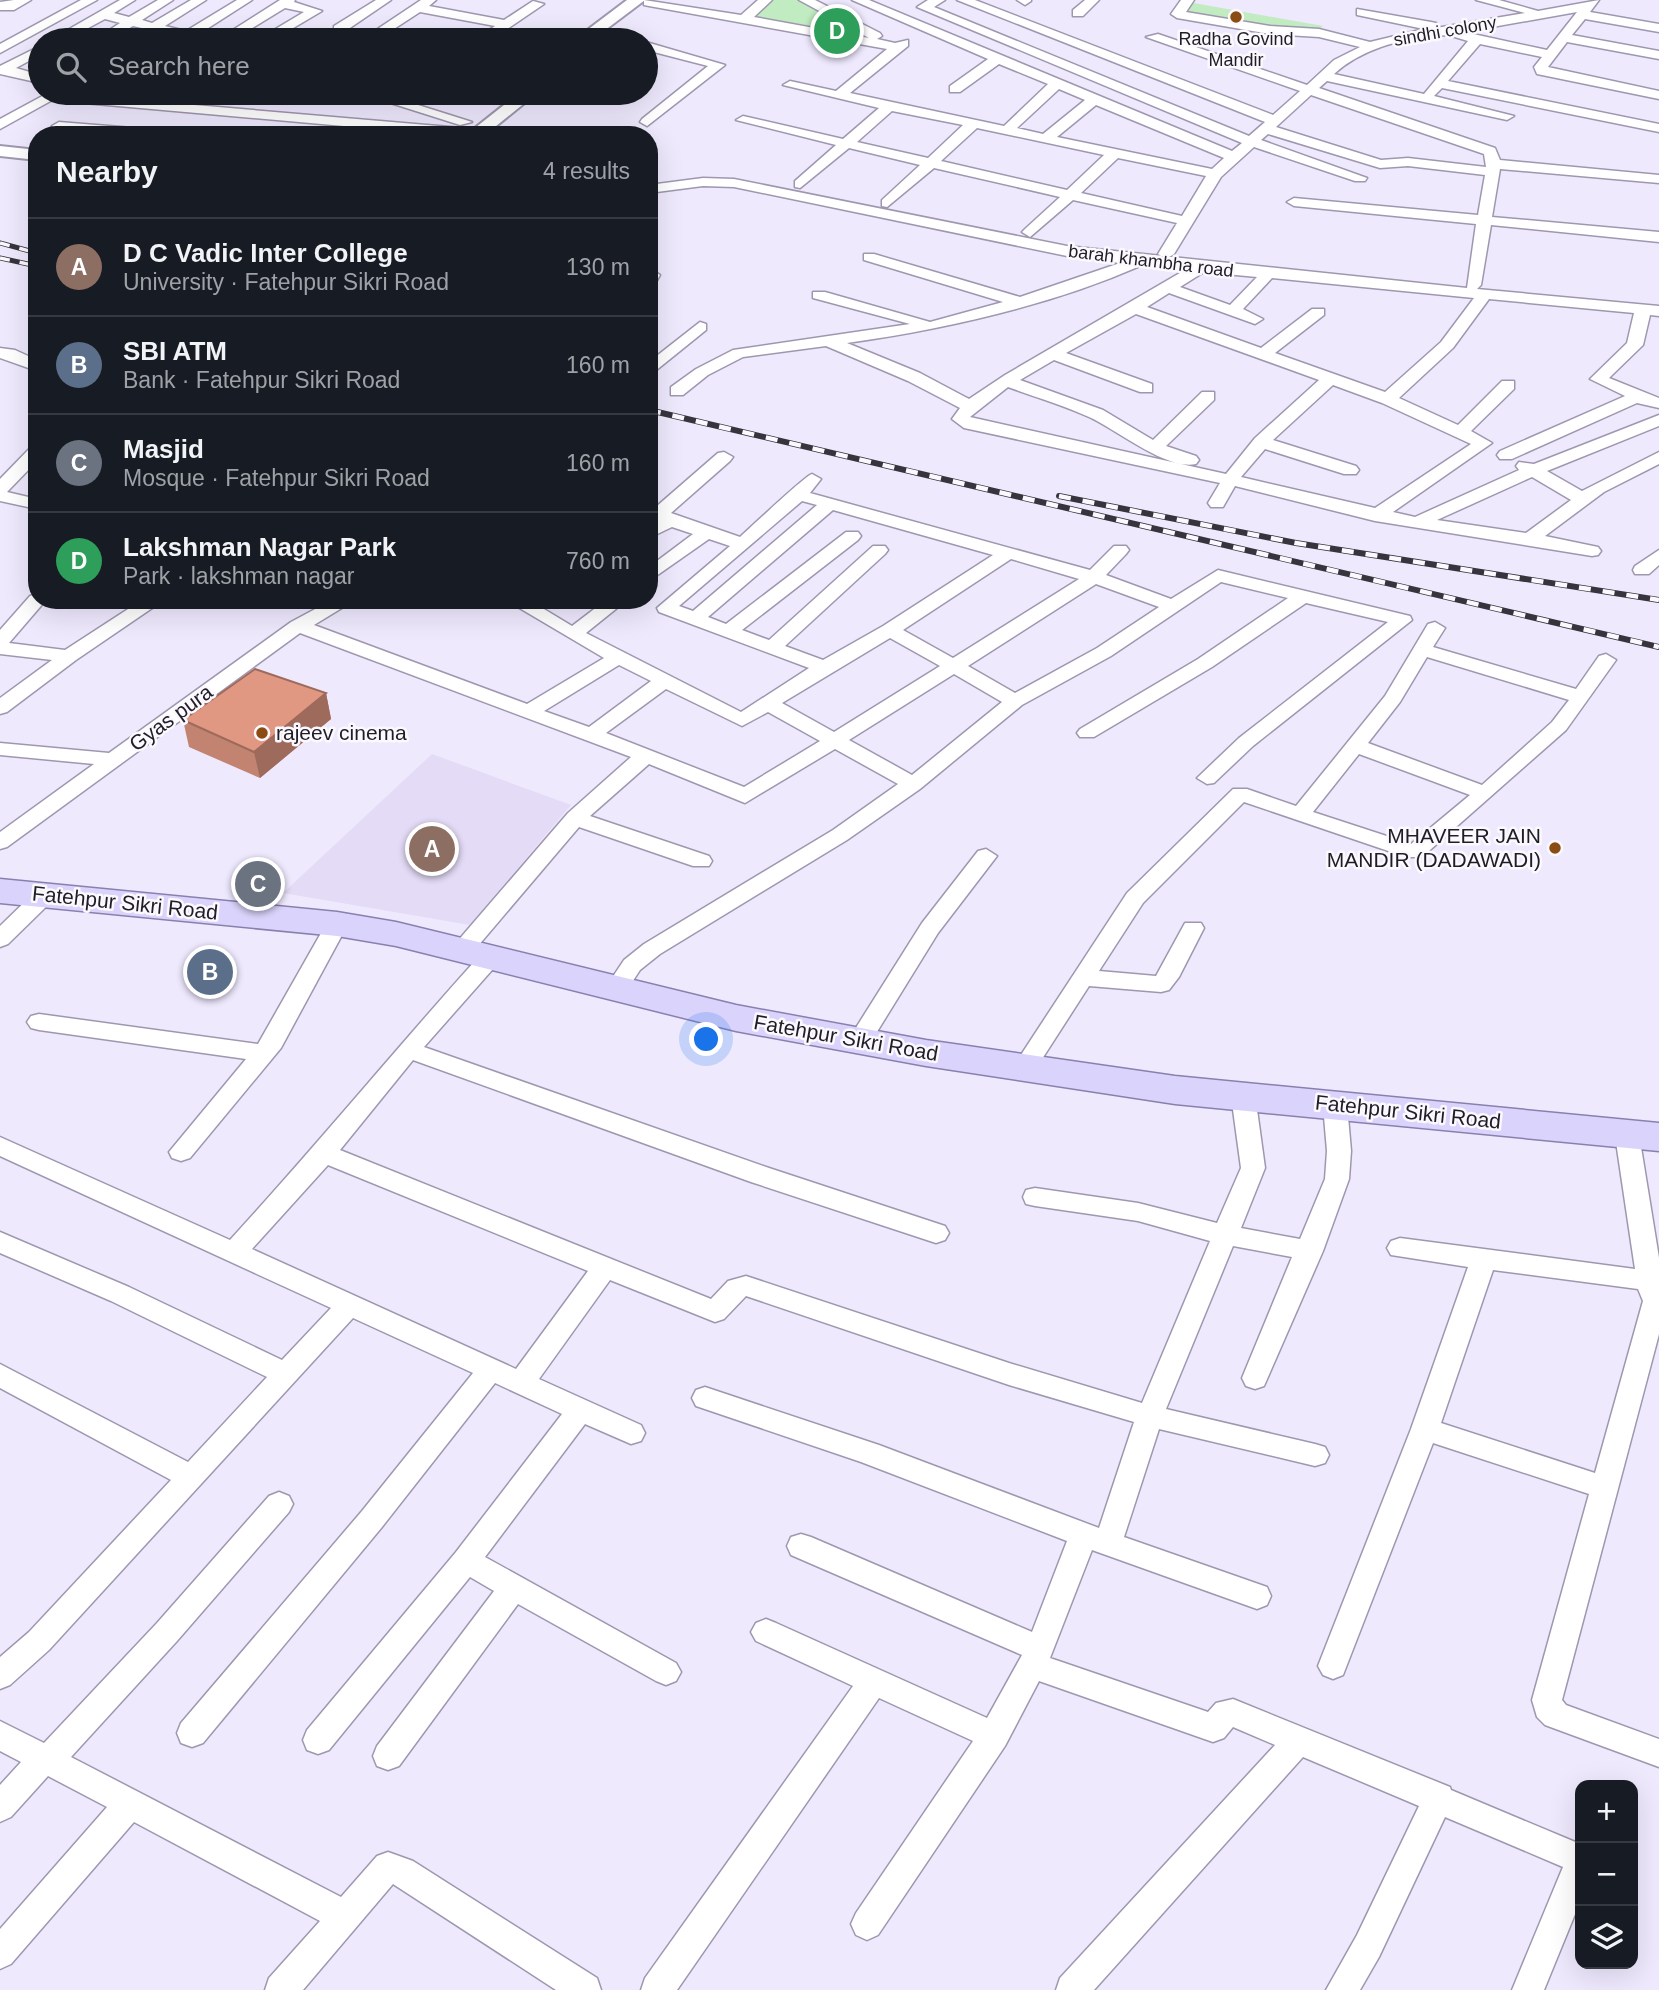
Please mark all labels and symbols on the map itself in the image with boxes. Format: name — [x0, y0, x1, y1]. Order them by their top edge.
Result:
pin: D — [814, 5, 860, 57]
marker: Radha Govind Mandir — [1228, 9, 1244, 25]
street label: sindhi colony — [1392, 12, 1498, 50]
place label: Radha Govind Mandir — [1178, 29, 1294, 70]
street label: barah khambha road — [1067, 241, 1235, 281]
street label: Gyas pura — [125, 680, 217, 755]
place label: rajeev cinema — [276, 721, 407, 744]
marker: rajeev cinema — [254, 725, 270, 741]
pin: A — [409, 823, 455, 875]
place label: MHAVEER JAIN MANDIR (DADAWADI) — [1327, 824, 1541, 871]
marker: MHAVEER JAIN MANDIR (DADAWADI) — [1547, 840, 1563, 856]
pin: C — [235, 858, 281, 910]
street label: Fatehpur Sikri Road — [31, 881, 219, 924]
pin: B — [187, 946, 233, 998]
street label: Fatehpur Sikri Road — [752, 1010, 940, 1065]
your location — [689, 1022, 723, 1056]
street label: Fatehpur Sikri Road — [1314, 1090, 1502, 1133]

